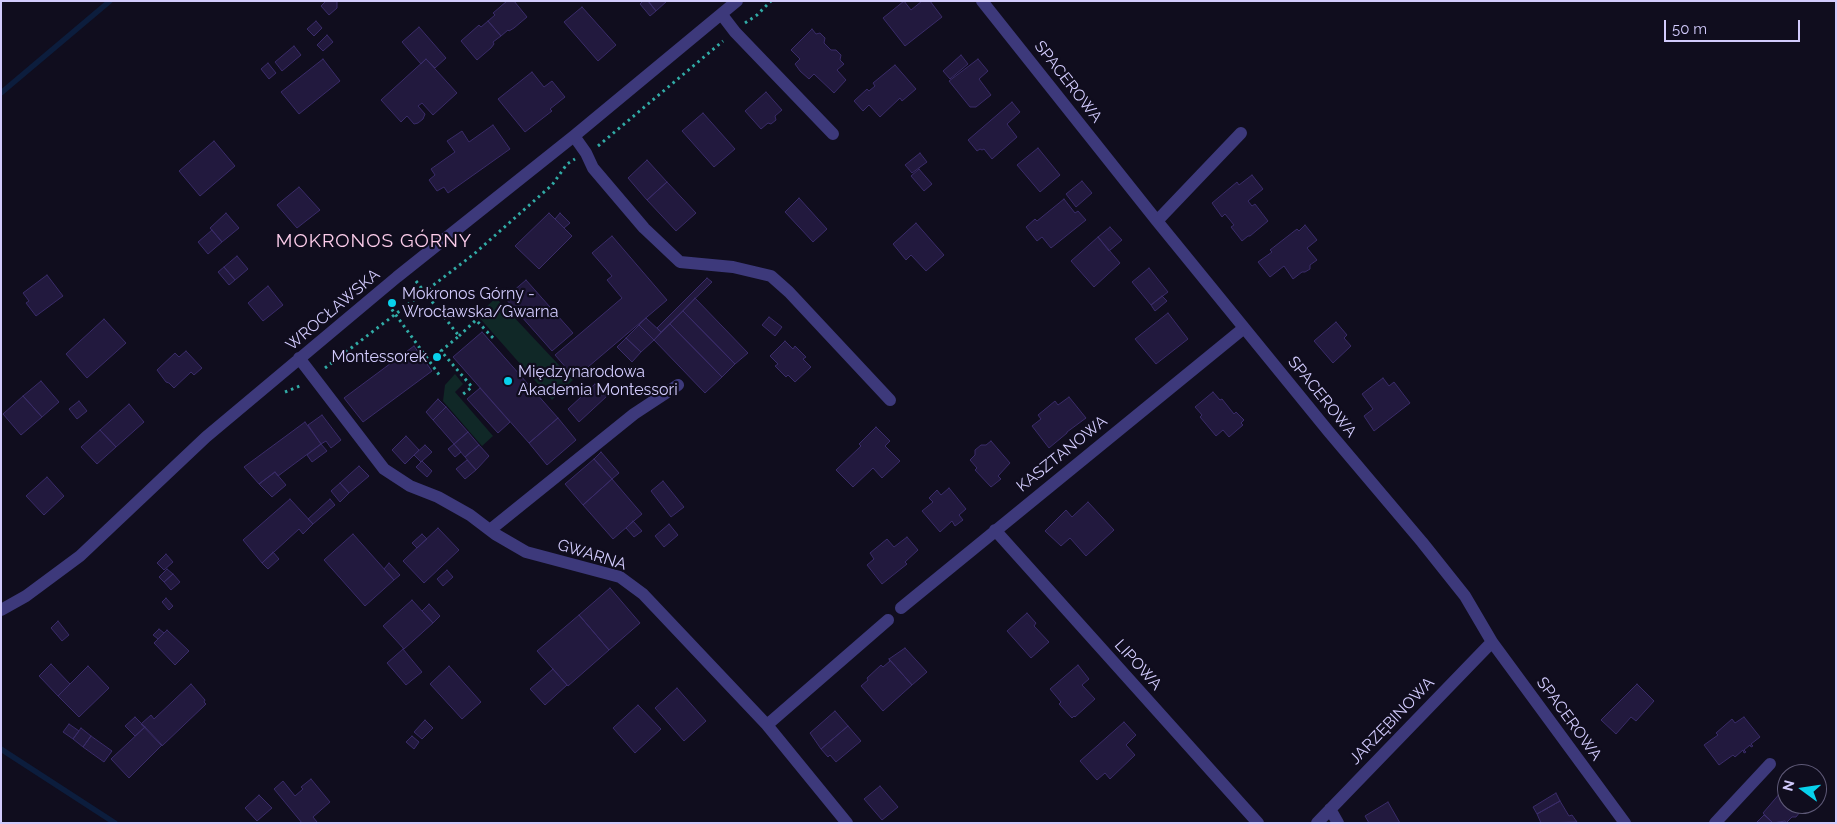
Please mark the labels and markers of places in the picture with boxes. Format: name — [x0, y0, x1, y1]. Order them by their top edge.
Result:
place label: Mokronos Górny - Wrocławska/Gwarna — [402, 284, 558, 322]
marker: Mokronos Górny - Wrocławska/Gwarna — [386, 297, 398, 309]
place label: Montessorek — [332, 347, 427, 367]
marker: Montessorek — [431, 351, 443, 363]
place label: Międzynarodowa Akademia Montessori — [518, 362, 678, 400]
marker: Międzynarodowa Akademia Montessori — [502, 375, 514, 387]

